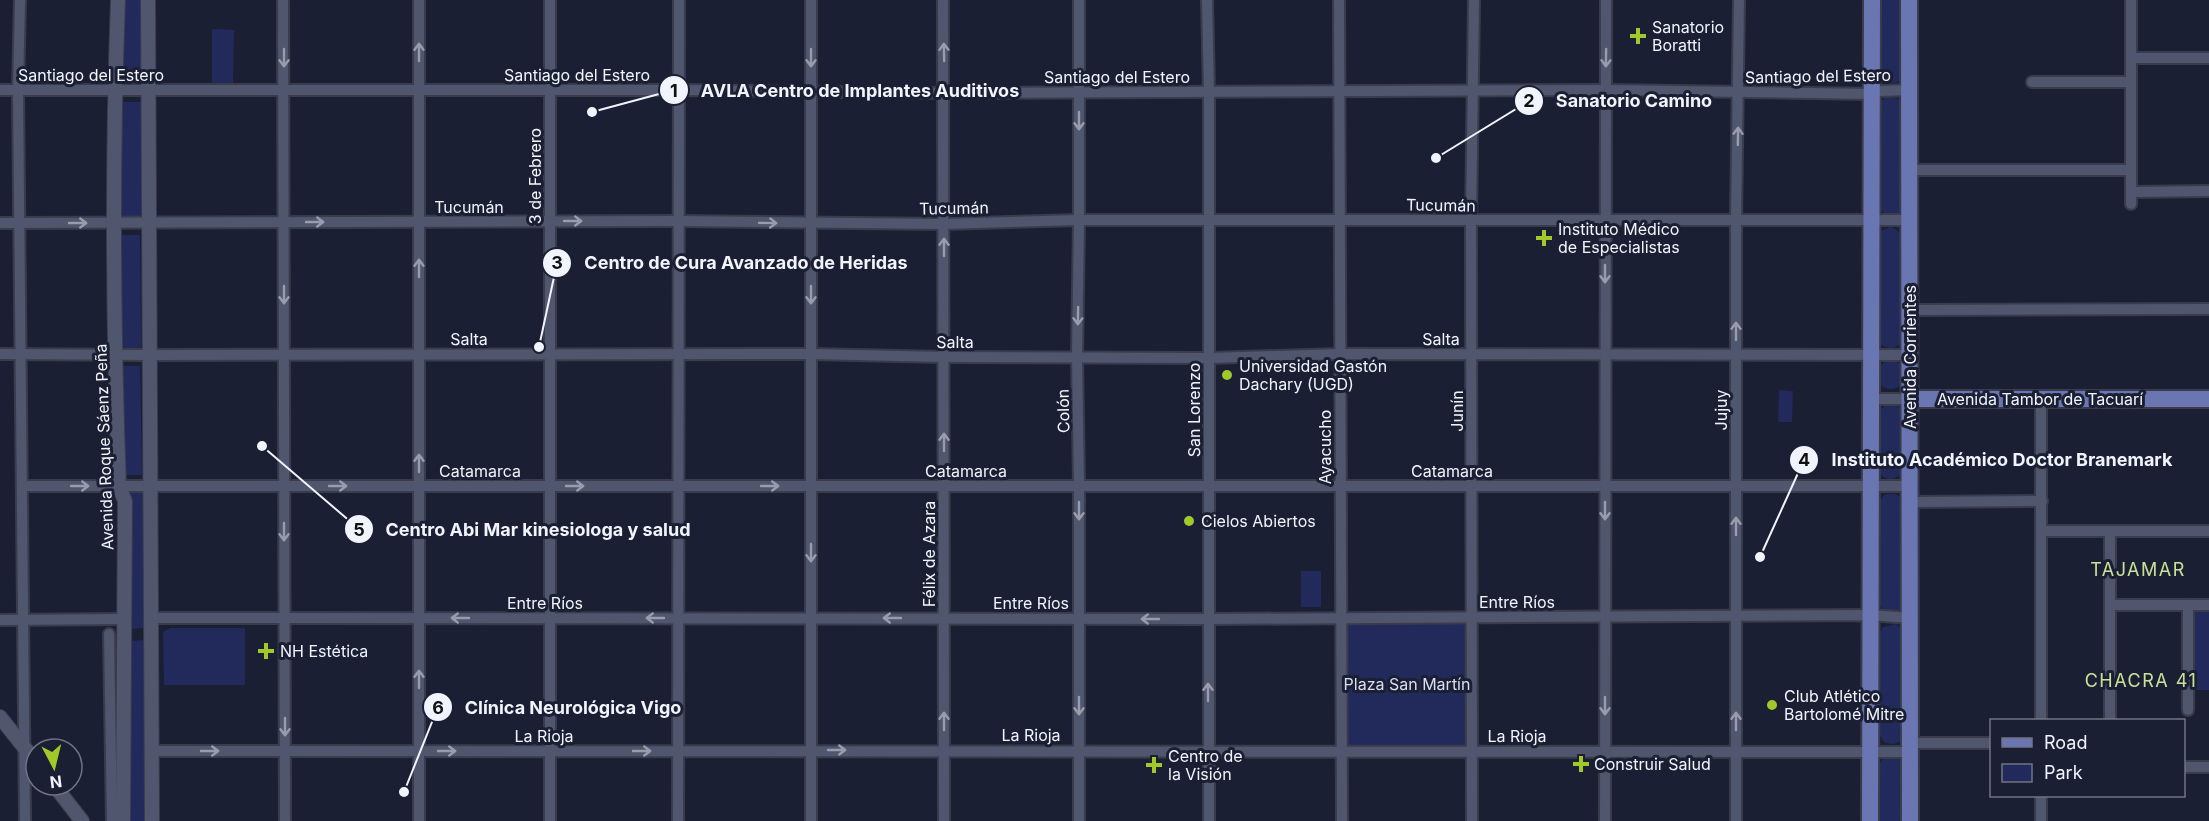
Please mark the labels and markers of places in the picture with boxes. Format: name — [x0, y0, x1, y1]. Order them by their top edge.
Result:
place label: Sanatorio Boratti — [1652, 17, 1724, 55]
marker: Sanatorio Boratti — [1629, 27, 1647, 45]
callout: AVLA Centro de Implantes Auditivos — [659, 72, 1032, 108]
callout: Sanatorio Camino — [1514, 83, 1724, 119]
place label: Instituto Médico de Especialistas — [1558, 219, 1680, 257]
marker: Instituto Médico de Especialistas — [1535, 229, 1553, 247]
callout: Centro de Cura Avanzado de Heridas — [542, 245, 919, 281]
place label: Universidad Gastón Dachary (UGD) — [1239, 356, 1387, 394]
marker: Universidad Gastón Dachary (UGD) — [1220, 368, 1234, 382]
callout: Instituto Académico Doctor Branemark — [1789, 442, 2184, 478]
callout: Centro Abi Mar kinesiologa y salud — [344, 511, 703, 547]
place label: Cielos Abiertos — [1201, 511, 1316, 531]
marker: Cielos Abiertos — [1182, 514, 1196, 528]
place label: NH Estética — [280, 641, 368, 661]
marker: NH Estética — [257, 642, 275, 660]
place label: Club Atlético Bartolomé Mitre — [1784, 686, 1904, 724]
callout: Clínica Neurológica Vigo — [423, 689, 694, 725]
marker: Club Atlético Bartolomé Mitre — [1765, 698, 1779, 712]
place label: Centro de la Visión — [1168, 746, 1243, 784]
place label: Construir Salud — [1594, 754, 1711, 774]
marker: Construir Salud — [1572, 755, 1590, 773]
marker: Centro de la Visión — [1145, 756, 1163, 774]

